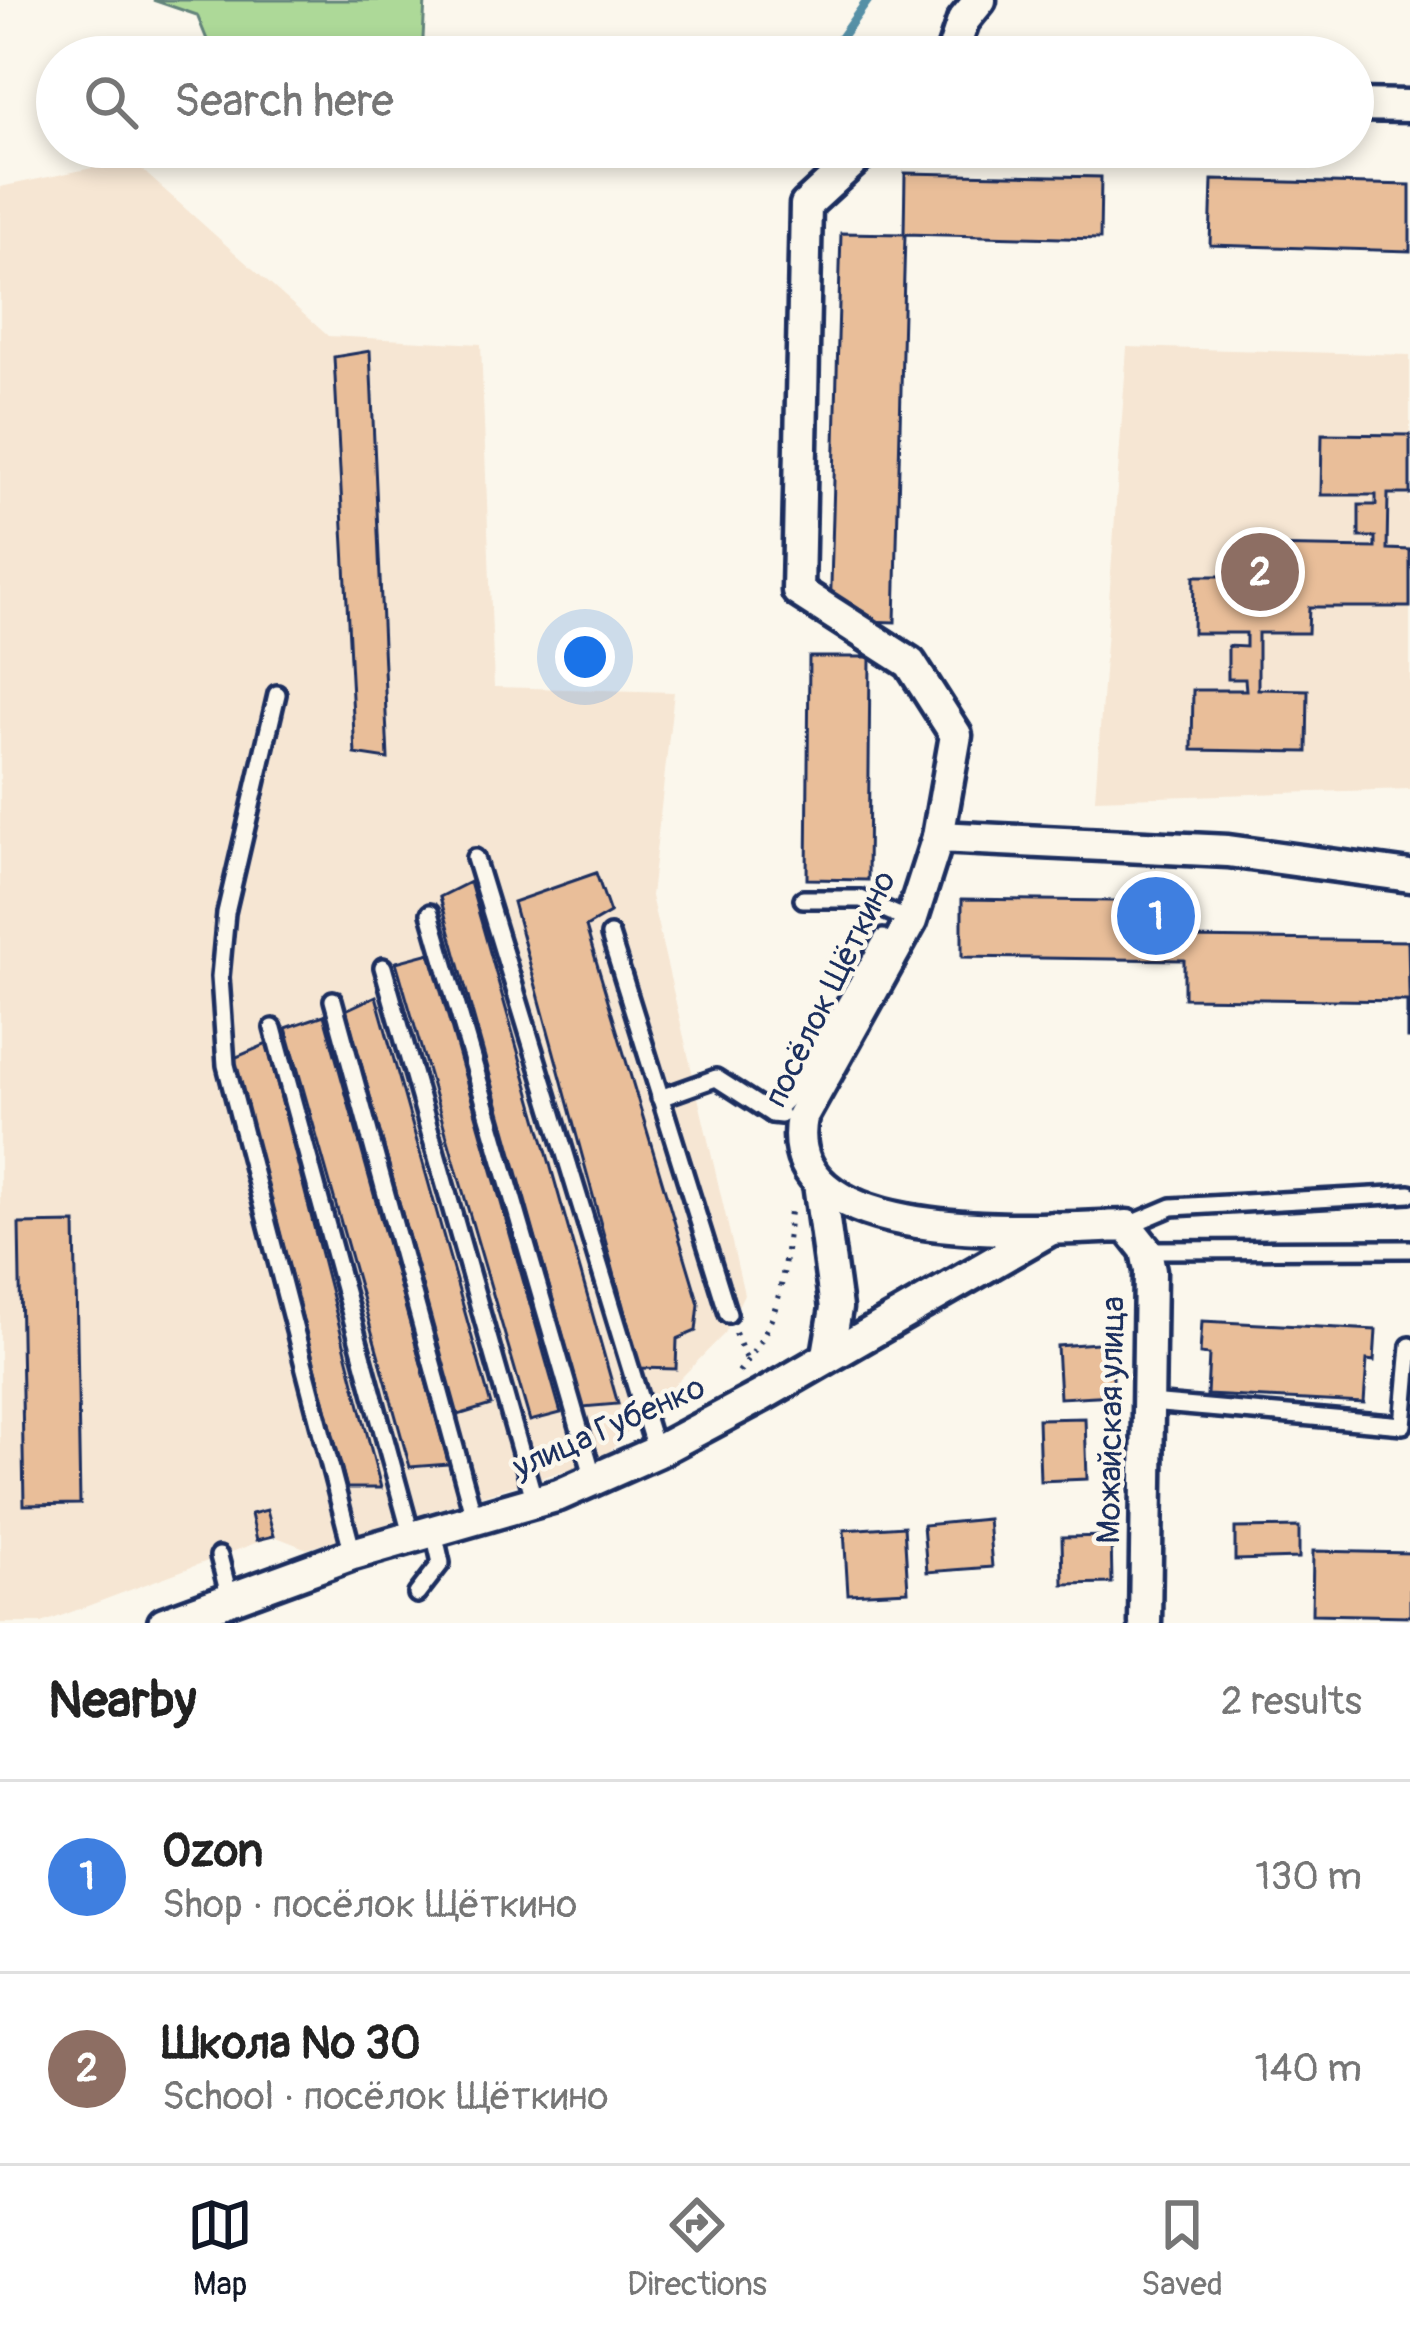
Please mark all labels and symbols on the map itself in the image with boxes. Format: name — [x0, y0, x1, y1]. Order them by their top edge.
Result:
pin: 2 — [1221, 527, 1299, 617]
your location — [555, 627, 615, 687]
street label: посёлок Щёткино — [755, 864, 905, 1114]
pin: 1 — [1117, 871, 1195, 961]
street label: Можайская улица — [1088, 1296, 1134, 1544]
street label: улица Губенко — [506, 1366, 711, 1488]

